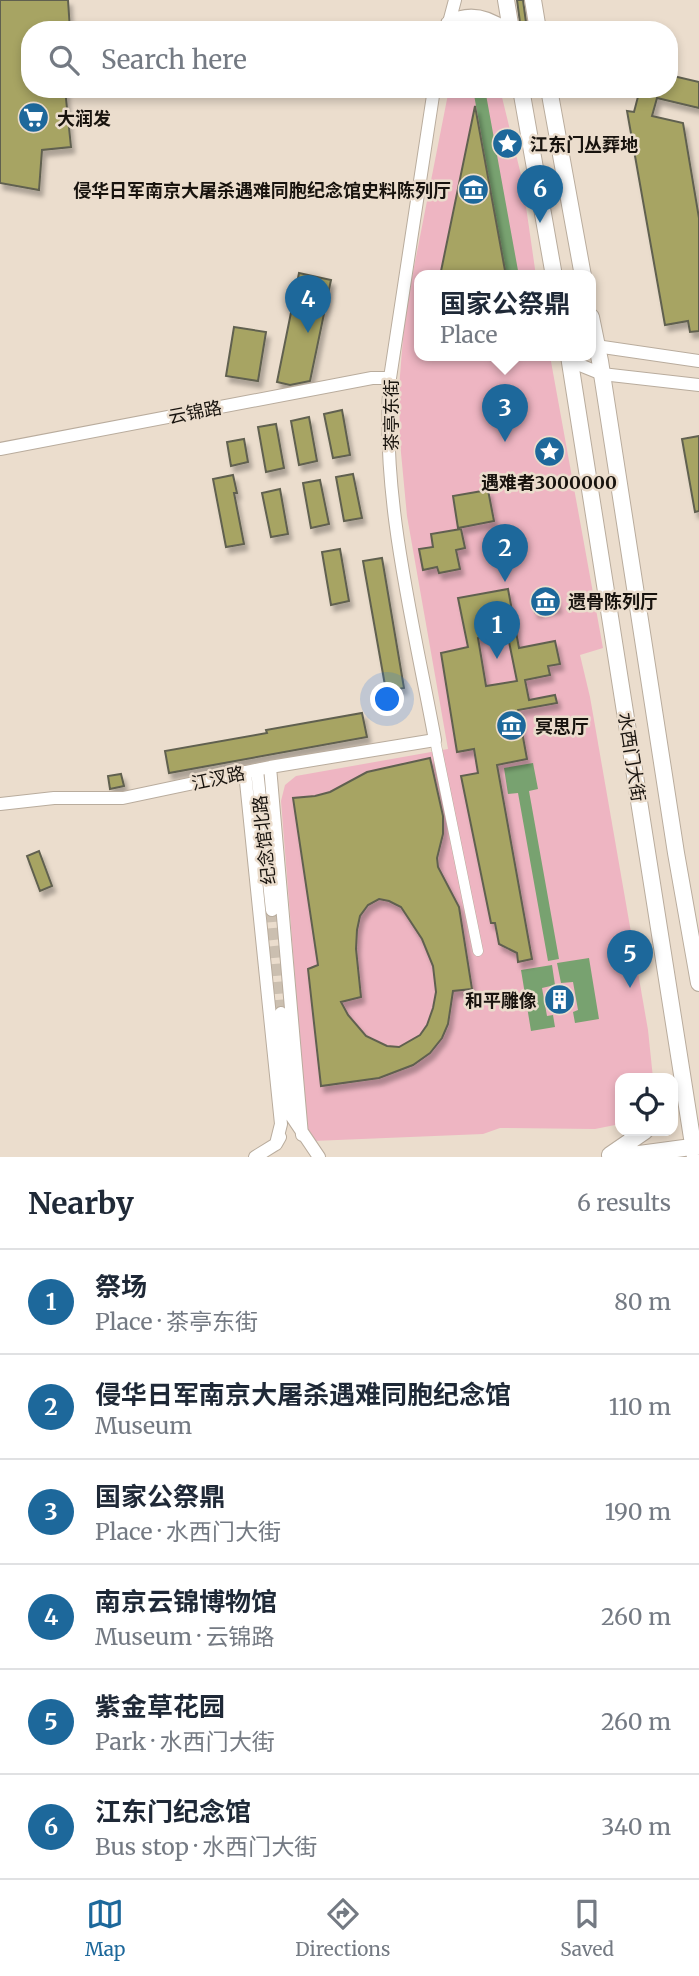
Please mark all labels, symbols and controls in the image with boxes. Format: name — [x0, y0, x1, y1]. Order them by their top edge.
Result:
search box — [21, 21, 678, 98]
icon: search — [45, 41, 83, 79]
text: Search here — [101, 43, 247, 76]
supermarket icon: 大润发 — [17, 101, 51, 135]
place label: 大润发 — [57, 107, 111, 130]
place icon: 江东门丛葬地 — [490, 127, 524, 161]
place label: 江东门丛葬地 — [530, 133, 638, 156]
pin: 6 — [517, 165, 563, 223]
museum icon: 侵华日军南京大屠杀遇难同胞纪念馆史料陈列厅 — [457, 173, 491, 207]
place label: 侵华日军南京大屠杀遇难同胞纪念馆史料陈列厅 — [73, 179, 451, 202]
popup — [414, 270, 596, 361]
pin: 4 — [285, 275, 331, 333]
text: 国家公祭鼎 — [440, 287, 570, 320]
text: Place — [440, 320, 497, 349]
street label: 茶亭东街 — [380, 379, 403, 451]
pin: 3 — [482, 384, 528, 442]
street label: 云锦路 — [166, 396, 224, 428]
place icon: 遇难者3000000 — [532, 434, 566, 468]
place label: 遇难者3000000 — [481, 471, 617, 494]
pin: 2 — [482, 524, 528, 582]
museum icon: 遗骨陈列厅 — [528, 584, 562, 618]
place label: 遗骨陈列厅 — [568, 590, 658, 613]
pin: 1 — [474, 601, 520, 659]
your location — [370, 682, 404, 716]
museum icon: 冥思厅 — [495, 709, 529, 743]
street label: 水西门大街 — [614, 711, 650, 803]
place label: 冥思厅 — [535, 715, 589, 738]
street label: 江汊路 — [189, 761, 247, 795]
street label: 纪念馆北路 — [248, 794, 280, 886]
pin: 5 — [607, 930, 653, 988]
building icon: 和平雕像 — [543, 983, 577, 1017]
place label: 和平雕像 — [465, 989, 537, 1012]
map controls — [615, 1073, 678, 1136]
button: locate — [615, 1073, 678, 1136]
text: Nearby — [28, 1184, 134, 1222]
text: 6 results — [577, 1188, 671, 1217]
text: 祭场 — [95, 1270, 147, 1303]
text: 1 — [46, 1287, 56, 1316]
text: 80 m — [614, 1287, 671, 1316]
text: Place · 茶亭东街 — [95, 1307, 258, 1336]
text: 侵华日军南京大屠杀遇难同胞纪念馆 — [95, 1378, 511, 1411]
text: 2 — [44, 1392, 58, 1421]
text: 110 m — [609, 1392, 671, 1421]
text: Museum — [95, 1411, 192, 1440]
text: 国家公祭鼎 — [95, 1480, 225, 1513]
text: 3 — [44, 1497, 58, 1526]
text: 190 m — [605, 1497, 671, 1526]
text: Place · 水西门大街 — [95, 1517, 281, 1546]
text: 南京云锦博物馆 — [95, 1585, 277, 1618]
text: 4 — [44, 1602, 58, 1631]
text: 260 m — [601, 1602, 671, 1631]
text: Museum · 云锦路 — [95, 1622, 275, 1651]
text: 紫金草花园 — [95, 1690, 225, 1723]
text: 5 — [44, 1707, 58, 1736]
text: 260 m — [601, 1707, 671, 1736]
text: Park · 水西门大街 — [95, 1727, 275, 1756]
text: 江东门纪念馆 — [95, 1795, 251, 1828]
text: 6 — [44, 1812, 58, 1841]
text: 340 m — [601, 1812, 671, 1841]
text: Bus stop · 水西门大街 — [95, 1832, 317, 1861]
tab: Map — [85, 1895, 125, 1961]
tab: Directions — [295, 1895, 390, 1961]
tab: Saved — [560, 1895, 614, 1961]

